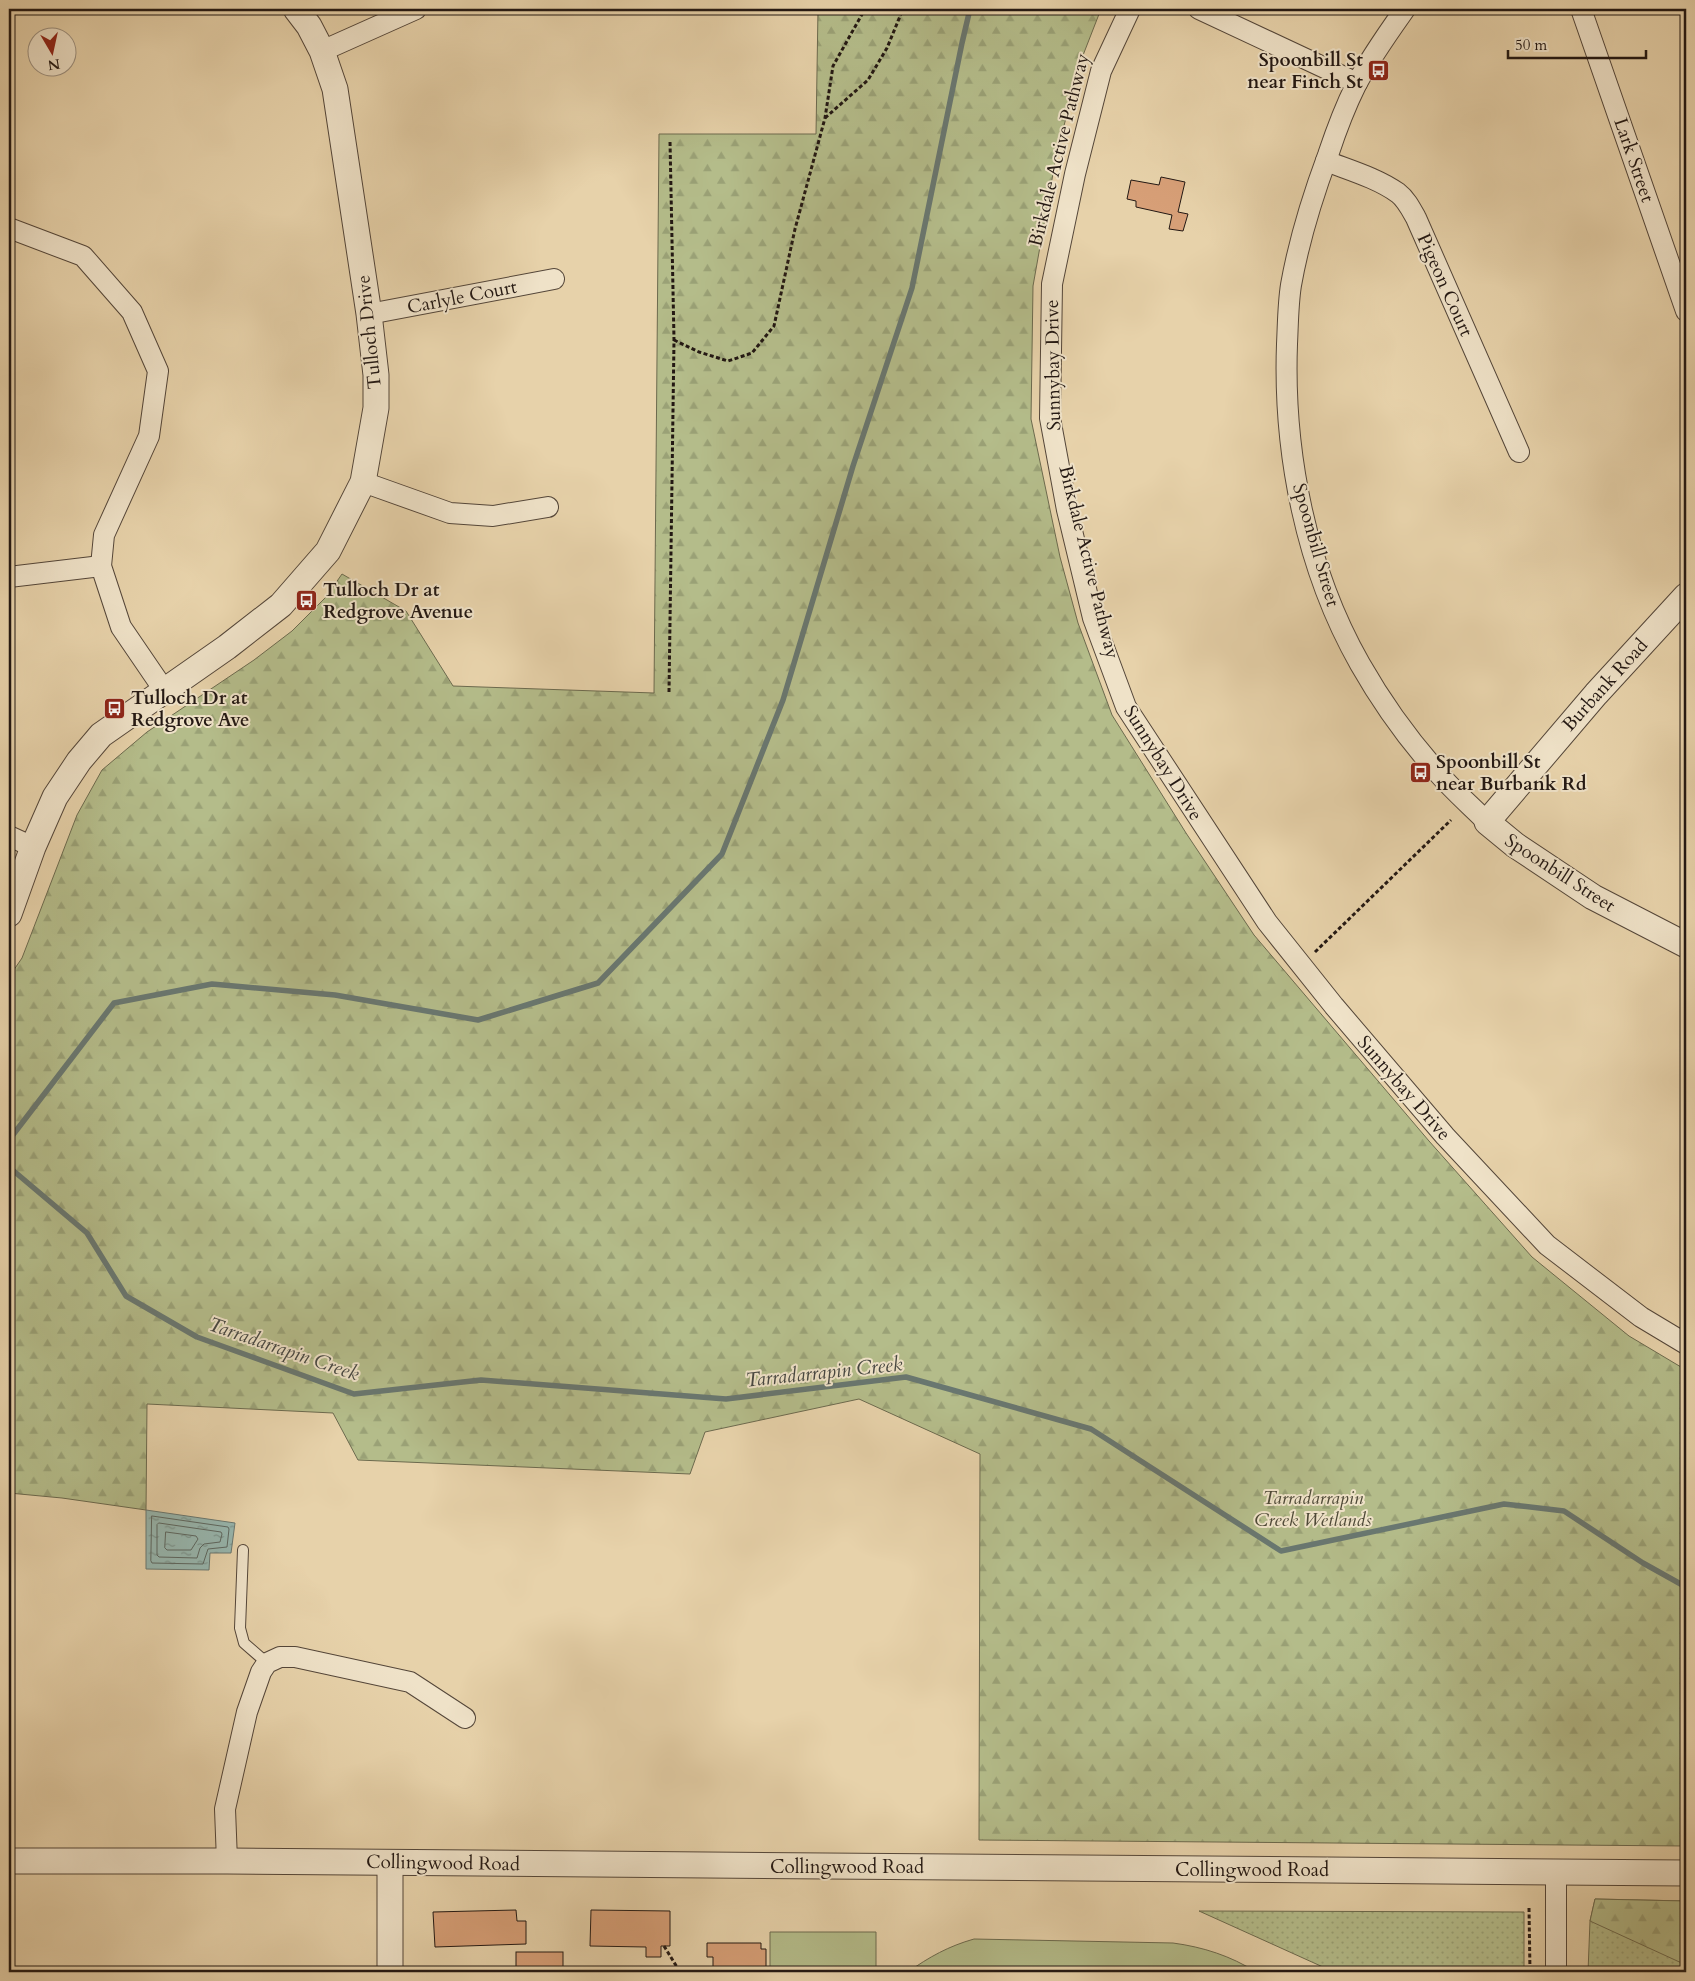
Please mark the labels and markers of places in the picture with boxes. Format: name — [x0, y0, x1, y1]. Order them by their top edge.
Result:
place label: Spoonbill St near Finch St — [1247, 47, 1363, 95]
bus stop icon: Spoonbill St near Finch St — [1367, 59, 1391, 83]
place label: Tulloch Dr at Redgrove Avenue — [323, 577, 473, 625]
bus stop icon: Tulloch Dr at Redgrove Avenue — [295, 589, 319, 613]
place label: Tulloch Dr at Redgrove Ave — [131, 685, 249, 733]
bus stop icon: Tulloch Dr at Redgrove Ave — [103, 697, 127, 721]
place label: Spoonbill St near Burbank Rd — [1436, 749, 1587, 797]
bus stop icon: Spoonbill St near Burbank Rd — [1408, 761, 1432, 785]

